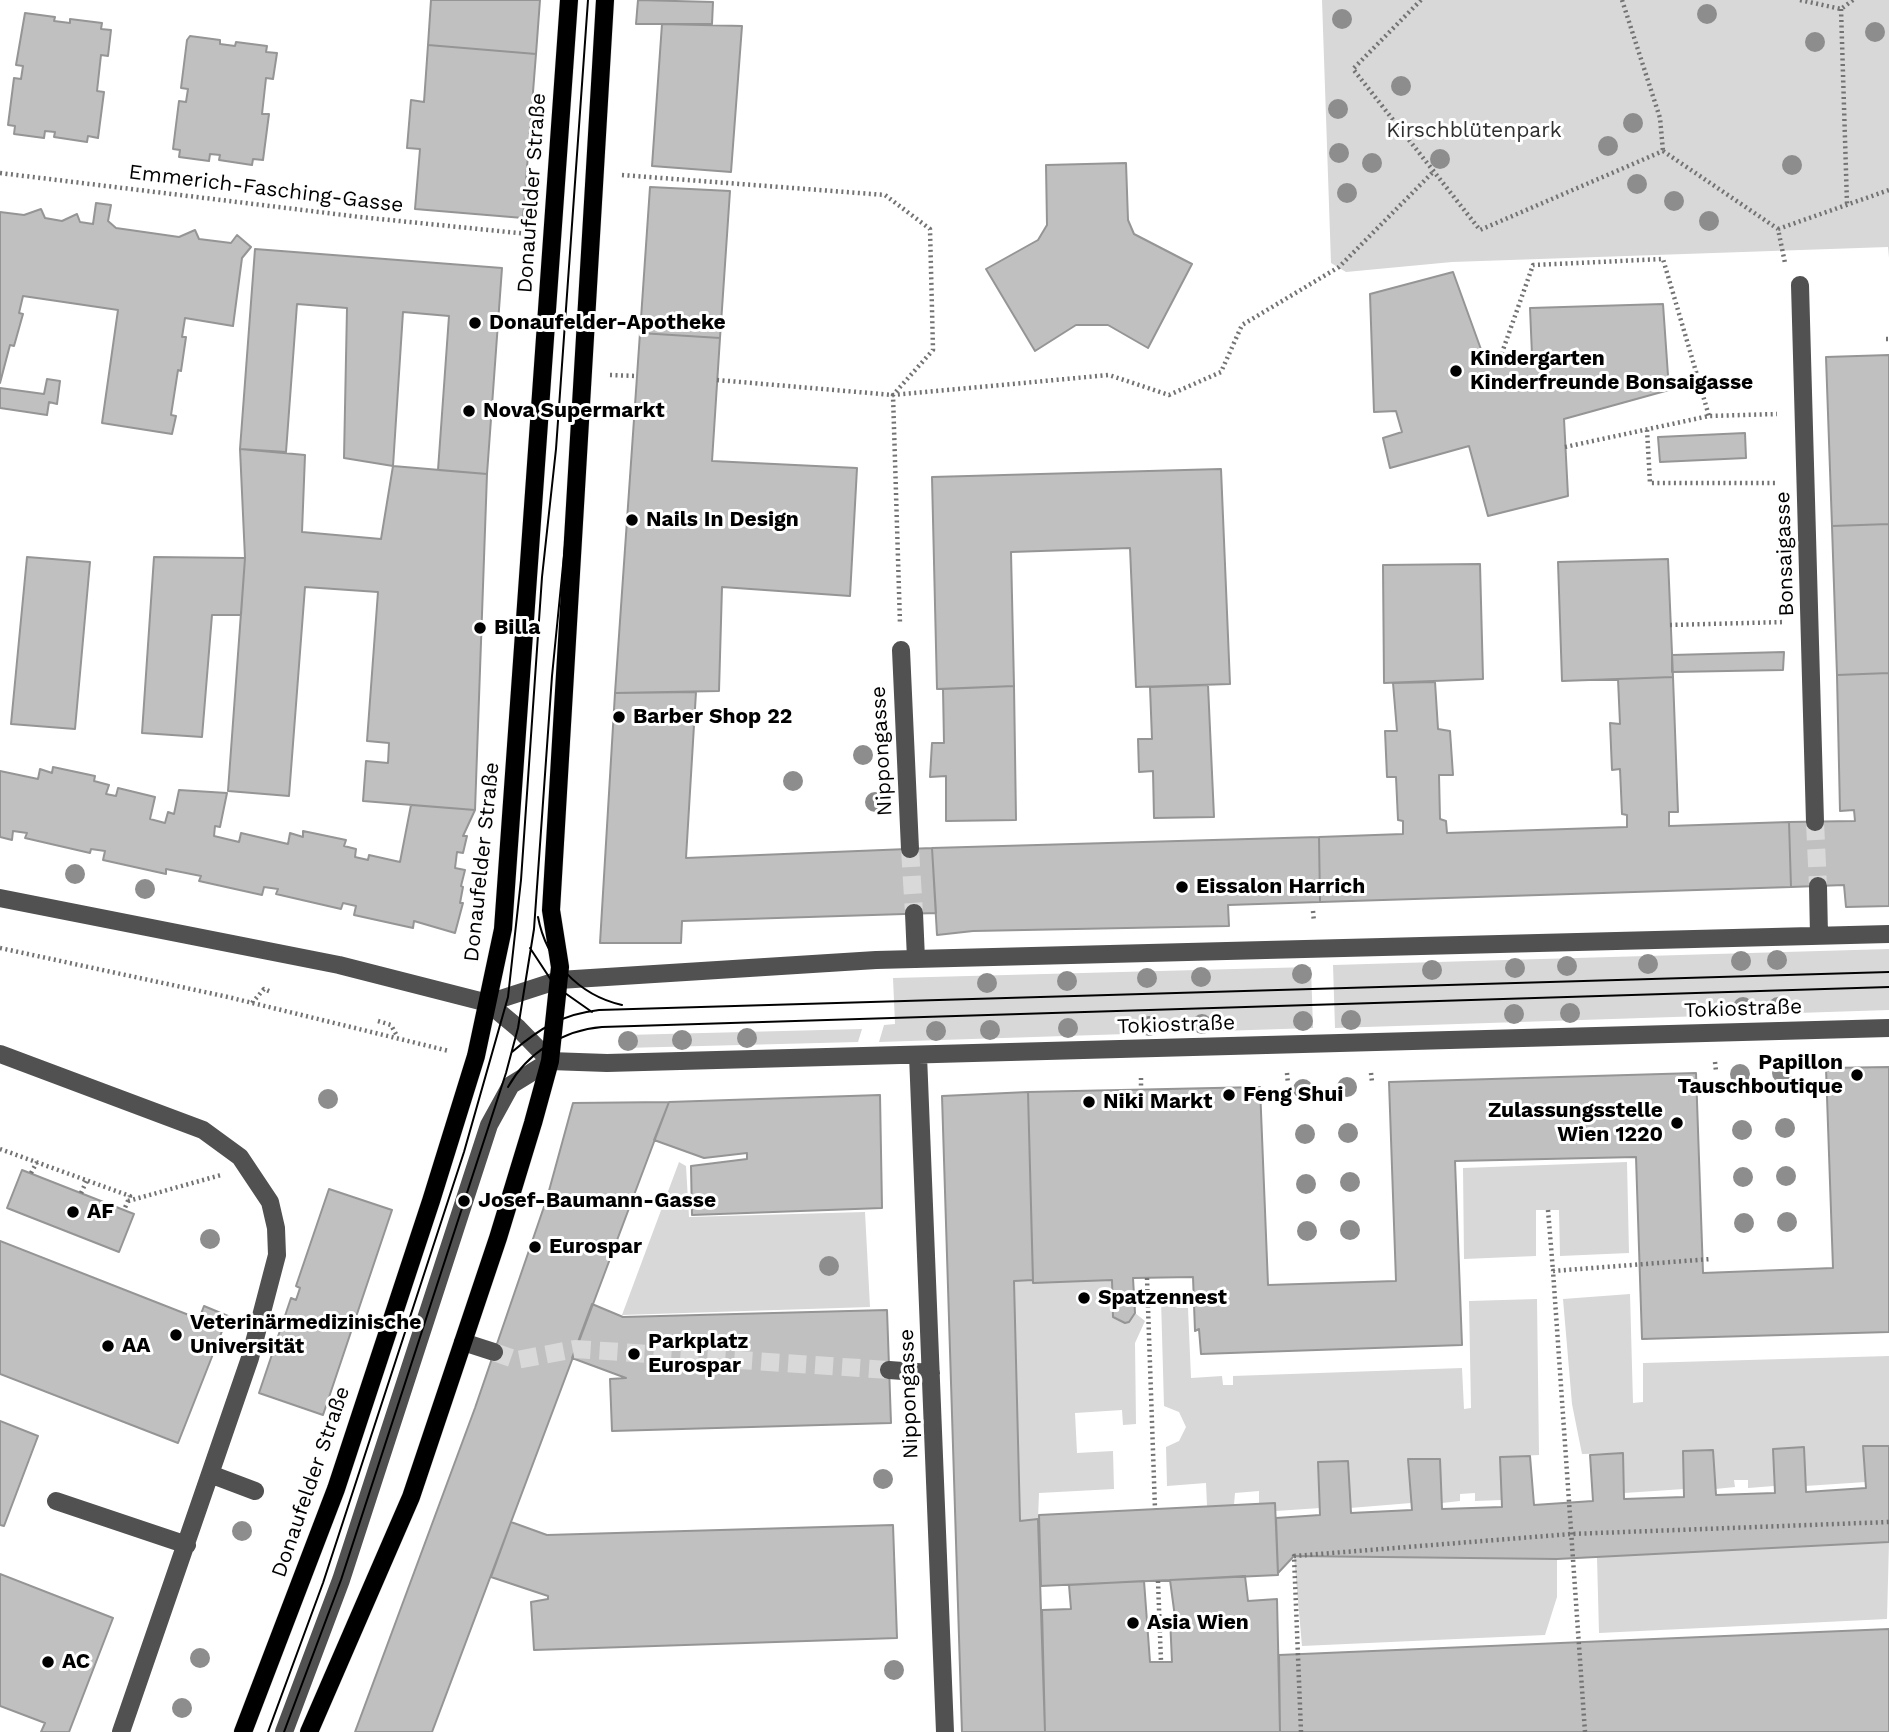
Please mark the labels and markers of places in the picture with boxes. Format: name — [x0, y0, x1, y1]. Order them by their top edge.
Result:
place label: Donaufelder-Apotheke — [489, 310, 726, 336]
marker: Donaufelder-Apotheke — [467, 315, 483, 331]
place label: Kindergarten Kinderfreunde Bonsaigasse — [1470, 346, 1753, 396]
marker: Kindergarten Kinderfreunde Bonsaigasse — [1448, 363, 1464, 379]
place label: Nova Supermarkt — [483, 398, 665, 424]
marker: Nova Supermarkt — [461, 403, 477, 419]
place label: Nails In Design — [646, 507, 799, 533]
marker: Nails In Design — [624, 512, 640, 528]
place label: Billa — [494, 615, 541, 641]
marker: Billa — [472, 620, 488, 636]
place label: Barber Shop 22 — [633, 704, 792, 730]
marker: Barber Shop 22 — [611, 709, 627, 725]
place label: Eissalon Harrich — [1196, 874, 1365, 900]
marker: Eissalon Harrich — [1174, 879, 1190, 895]
place label: Papillon Tauschboutique — [1678, 1050, 1843, 1100]
marker: Papillon Tauschboutique — [1849, 1067, 1865, 1083]
place label: Feng Shui — [1243, 1082, 1343, 1108]
marker: Feng Shui — [1221, 1087, 1237, 1103]
place label: Niki Markt — [1103, 1089, 1212, 1115]
marker: Niki Markt — [1081, 1094, 1097, 1110]
place label: Zulassungsstelle Wien 1220 — [1488, 1098, 1663, 1148]
marker: Zulassungsstelle Wien 1220 — [1669, 1115, 1685, 1131]
place label: Josef-Baumann-Gasse — [478, 1188, 716, 1214]
marker: Josef-Baumann-Gasse — [456, 1193, 472, 1209]
place label: AF — [87, 1199, 114, 1225]
marker: AF — [65, 1204, 81, 1220]
place label: Eurospar — [549, 1234, 642, 1260]
marker: Eurospar — [527, 1239, 543, 1255]
place label: Spatzennest — [1098, 1285, 1227, 1311]
marker: Spatzennest — [1076, 1290, 1092, 1306]
place label: Veterinärmedizinische Universität — [190, 1310, 421, 1360]
marker: Veterinärmedizinische Universität — [168, 1327, 184, 1343]
place label: Parkplatz Eurospar — [648, 1329, 748, 1379]
place label: AA — [122, 1333, 150, 1359]
marker: AA — [100, 1338, 116, 1354]
marker: Parkplatz Eurospar — [626, 1346, 642, 1362]
place label: Asia Wien — [1147, 1610, 1249, 1636]
marker: Asia Wien — [1125, 1615, 1141, 1631]
place label: AC — [62, 1649, 90, 1675]
marker: AC — [40, 1654, 56, 1670]

